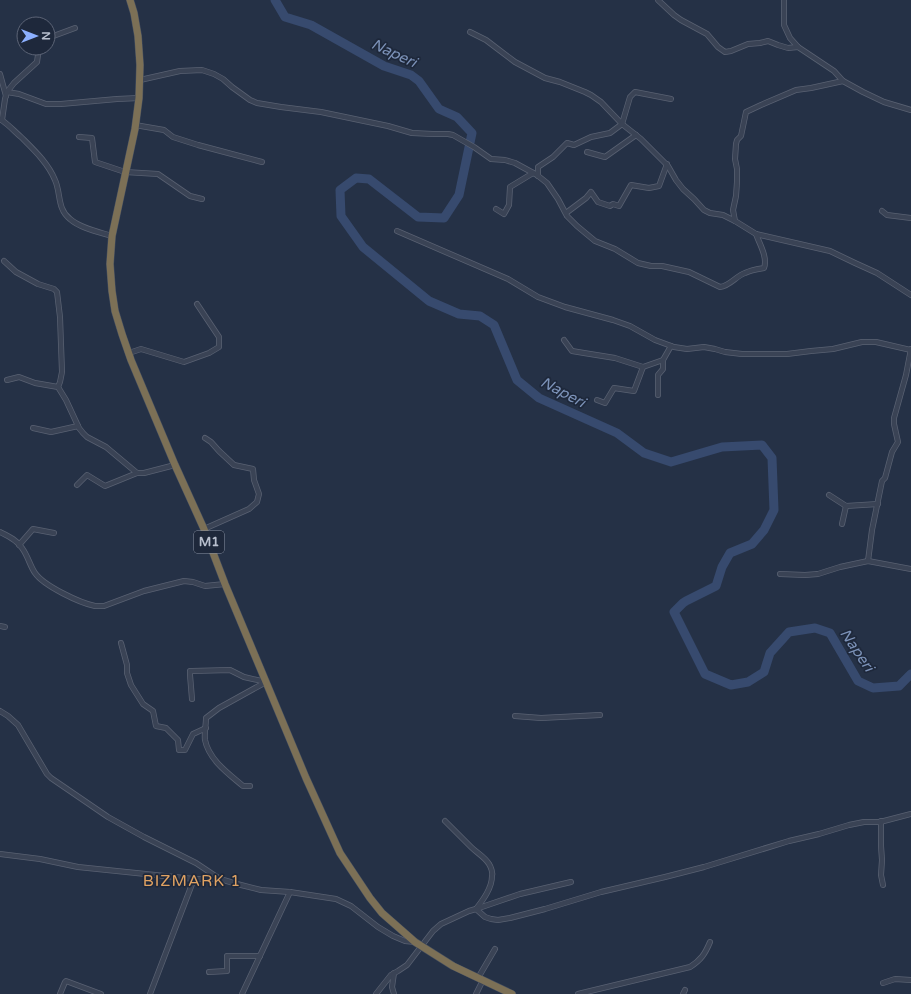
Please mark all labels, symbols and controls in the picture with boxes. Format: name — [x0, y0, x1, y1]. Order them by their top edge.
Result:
north arrow — [16, 16, 56, 56]
text: N — [39, 32, 52, 40]
water label: Naperi — [368, 35, 422, 72]
water label: Naperi — [538, 373, 590, 412]
road number: M1 — [194, 531, 224, 553]
water label: Naperi — [836, 625, 879, 677]
district label: BIZMARK 1 — [143, 871, 241, 891]

